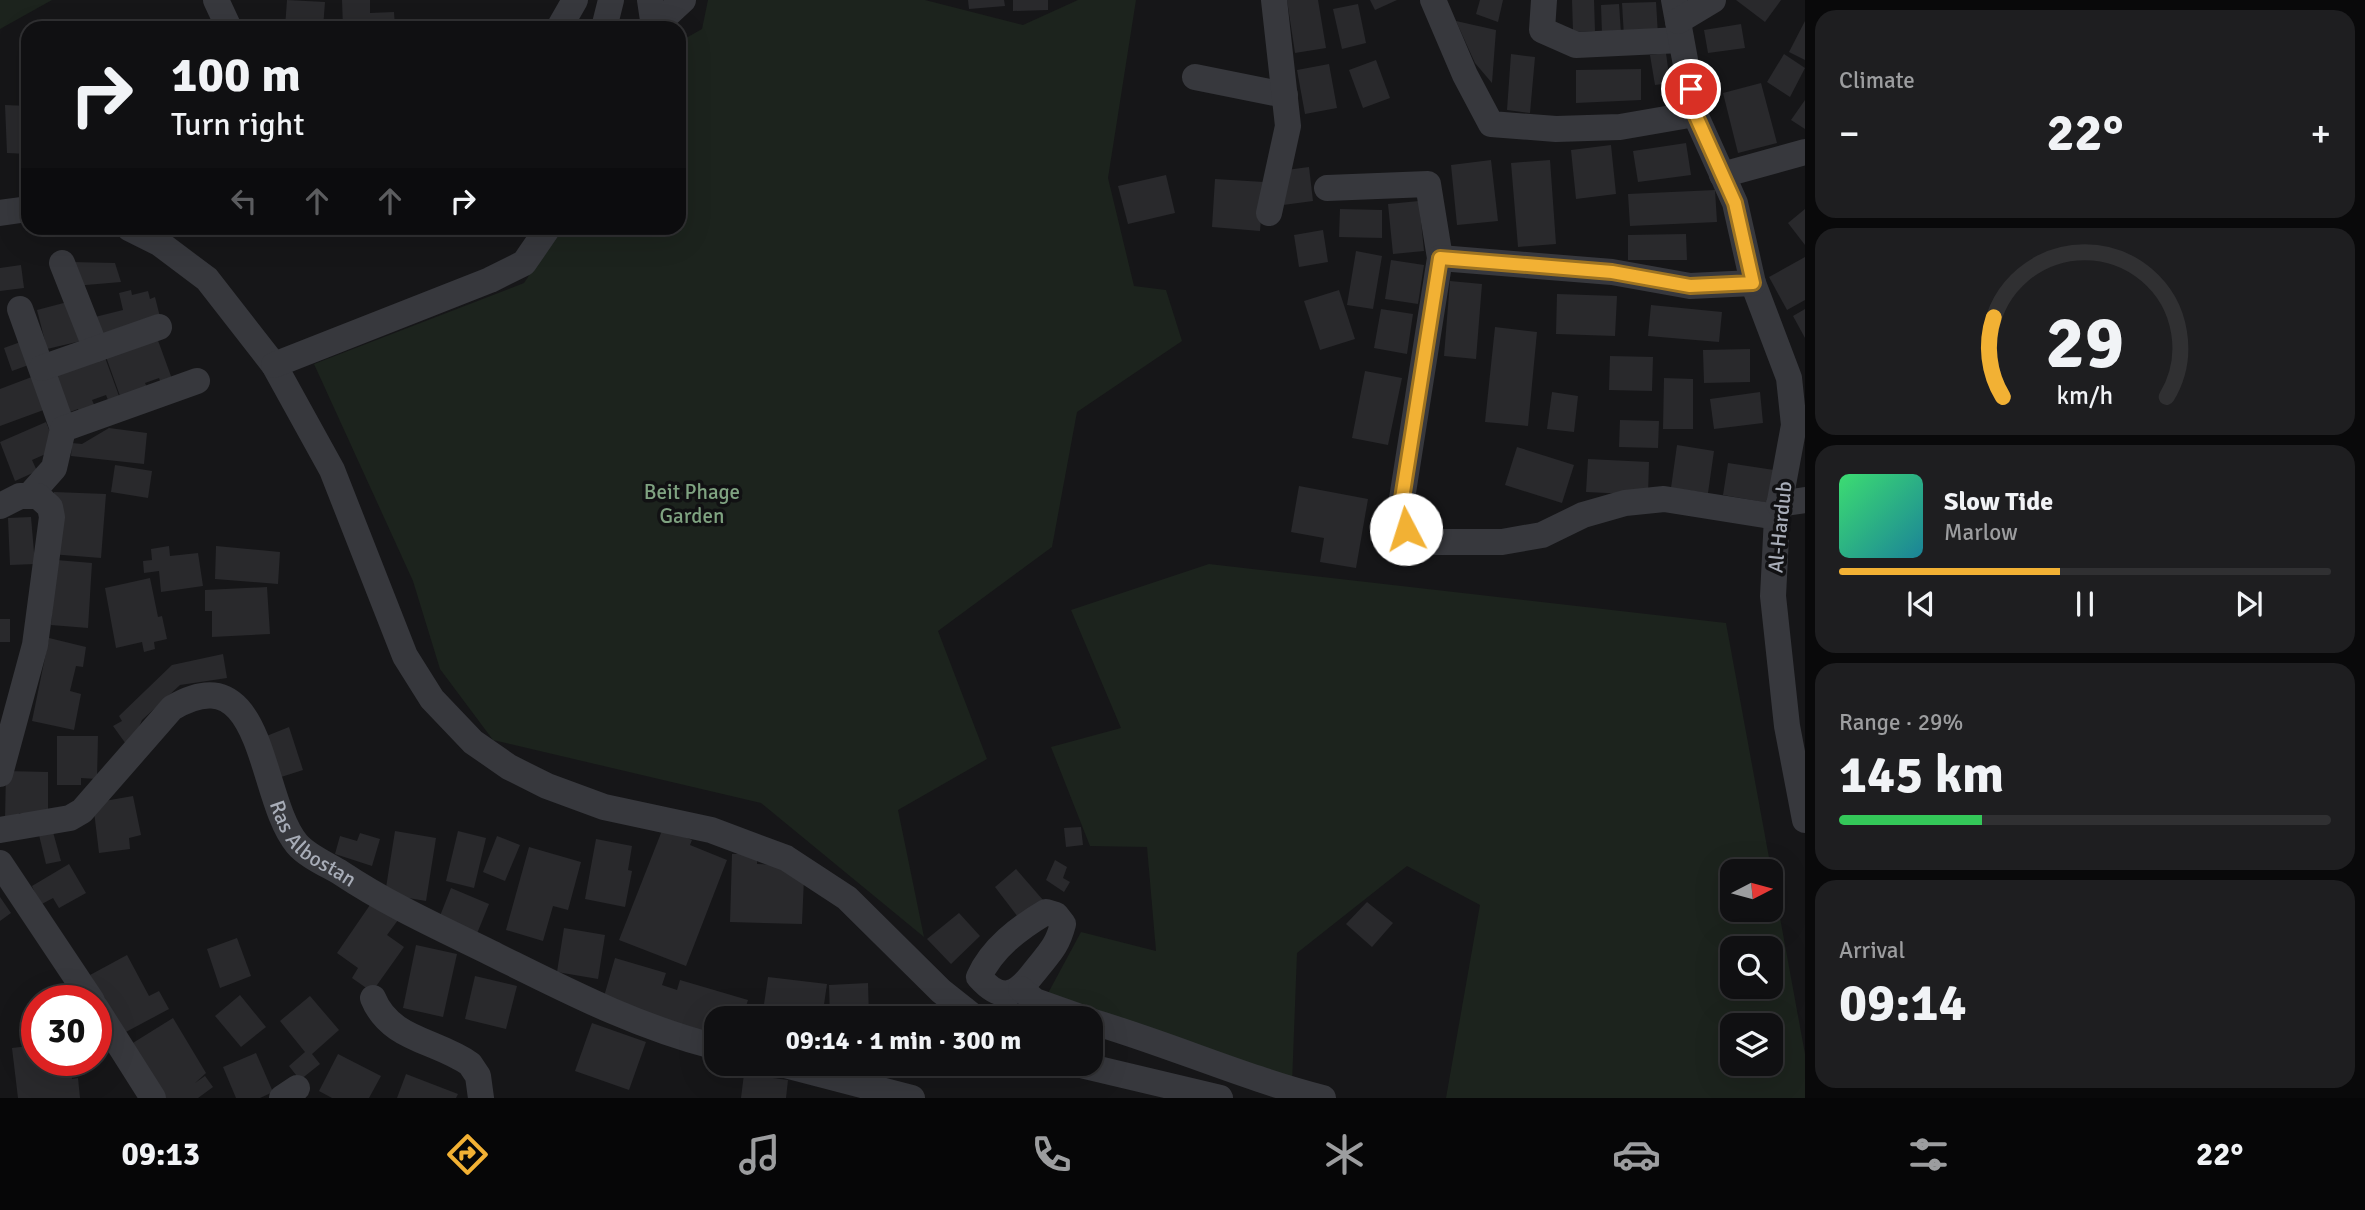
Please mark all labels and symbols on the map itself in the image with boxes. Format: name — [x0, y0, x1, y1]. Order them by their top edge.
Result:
pin — [1661, 59, 1721, 119]
park label: Beit Phage Garden — [644, 479, 740, 529]
street label: Al-Hardub — [1762, 480, 1798, 574]
position arrow — [1369, 492, 1443, 566]
street label: Ras Albostan — [264, 797, 361, 892]
north arrow — [1720, 859, 1783, 922]
speed limit sign: 30 — [21, 985, 112, 1076]

